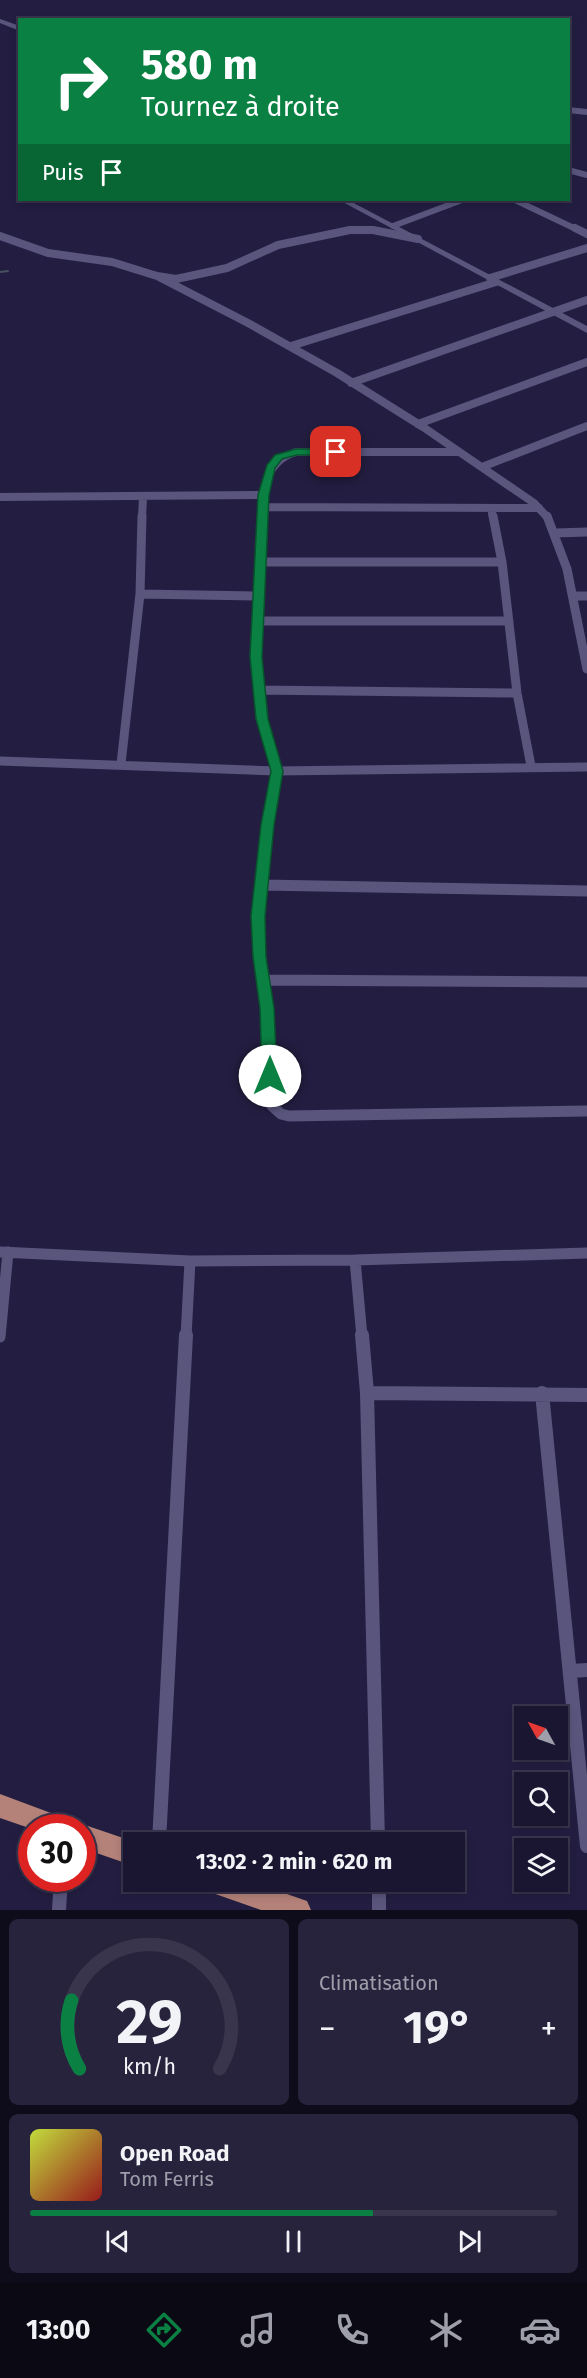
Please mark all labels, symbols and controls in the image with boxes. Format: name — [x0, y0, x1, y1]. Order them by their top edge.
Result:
text: 580 m — [141, 40, 258, 90]
icon: right — [42, 42, 120, 120]
text: Tournez à droite — [141, 91, 340, 123]
icon: arrive — [95, 156, 128, 189]
text: Puis — [42, 159, 83, 186]
pin — [310, 426, 361, 477]
icon: arrive — [319, 435, 352, 468]
position arrow — [238, 1044, 302, 1108]
north arrow — [514, 1706, 568, 1760]
map controls — [514, 1706, 568, 1892]
button: search — [514, 1772, 568, 1826]
speed limit sign: 30 — [18, 1814, 96, 1892]
button: layers — [514, 1838, 568, 1892]
text: 13:02 · 2 min · 620 m — [196, 1848, 392, 1875]
text: Climatisation — [319, 1971, 439, 1995]
text: 29 — [116, 1985, 182, 2060]
text: 19° — [403, 2001, 473, 2055]
text: − — [319, 2009, 336, 2049]
text: + — [541, 2009, 557, 2049]
text: km/h — [122, 2054, 176, 2080]
text: Open Road — [120, 2140, 230, 2167]
text: Tom Ferris — [120, 2167, 214, 2191]
icon: previous — [101, 2225, 134, 2258]
icon: pause — [277, 2225, 310, 2258]
icon: next — [453, 2225, 486, 2258]
icon: directions — [143, 2309, 185, 2351]
icon: music — [237, 2309, 279, 2351]
icon: phone — [331, 2309, 373, 2351]
icon: climate — [425, 2309, 467, 2351]
icon: car — [519, 2309, 561, 2351]
text: 13:00 — [26, 2314, 91, 2346]

